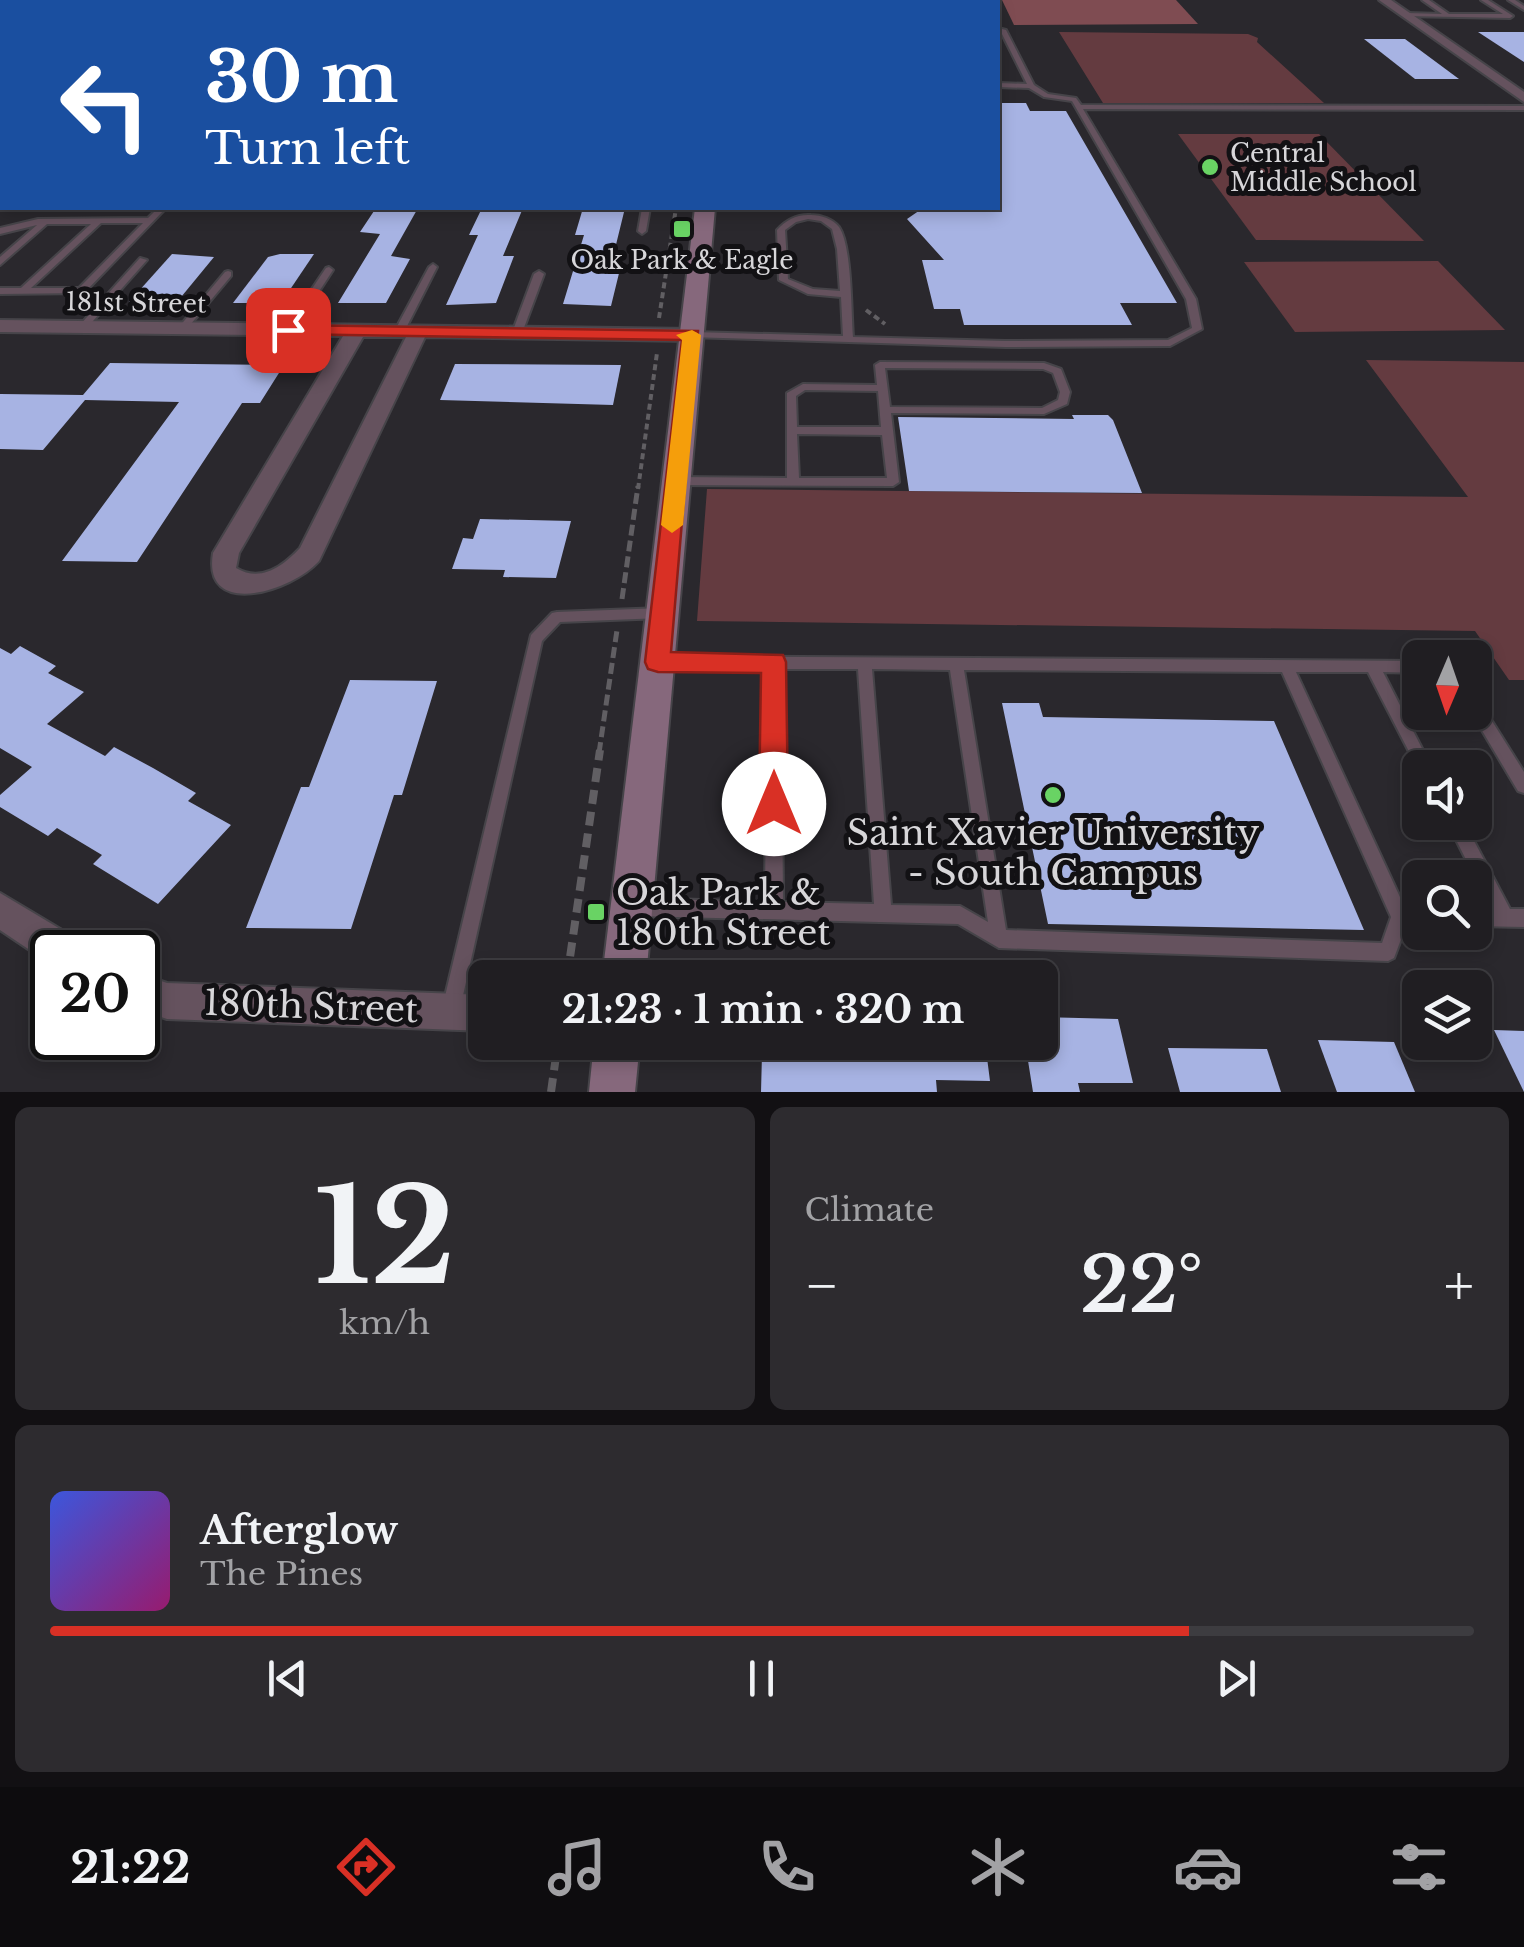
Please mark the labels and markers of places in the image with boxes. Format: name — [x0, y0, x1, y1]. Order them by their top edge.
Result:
place label: Central Middle School — [1230, 138, 1417, 198]
marker: Central Middle School — [1199, 156, 1221, 178]
marker: Oak Park & Eagle — [671, 218, 693, 240]
place label: Oak Park & Eagle — [571, 245, 793, 276]
pin — [246, 288, 331, 373]
marker: Saint Xavier University - South Campus — [1042, 784, 1064, 806]
place label: Saint Xavier University - South Campus — [847, 811, 1259, 894]
place label: Oak Park & 180th Street — [616, 871, 830, 954]
marker: Oak Park & 180th Street — [585, 901, 607, 923]

